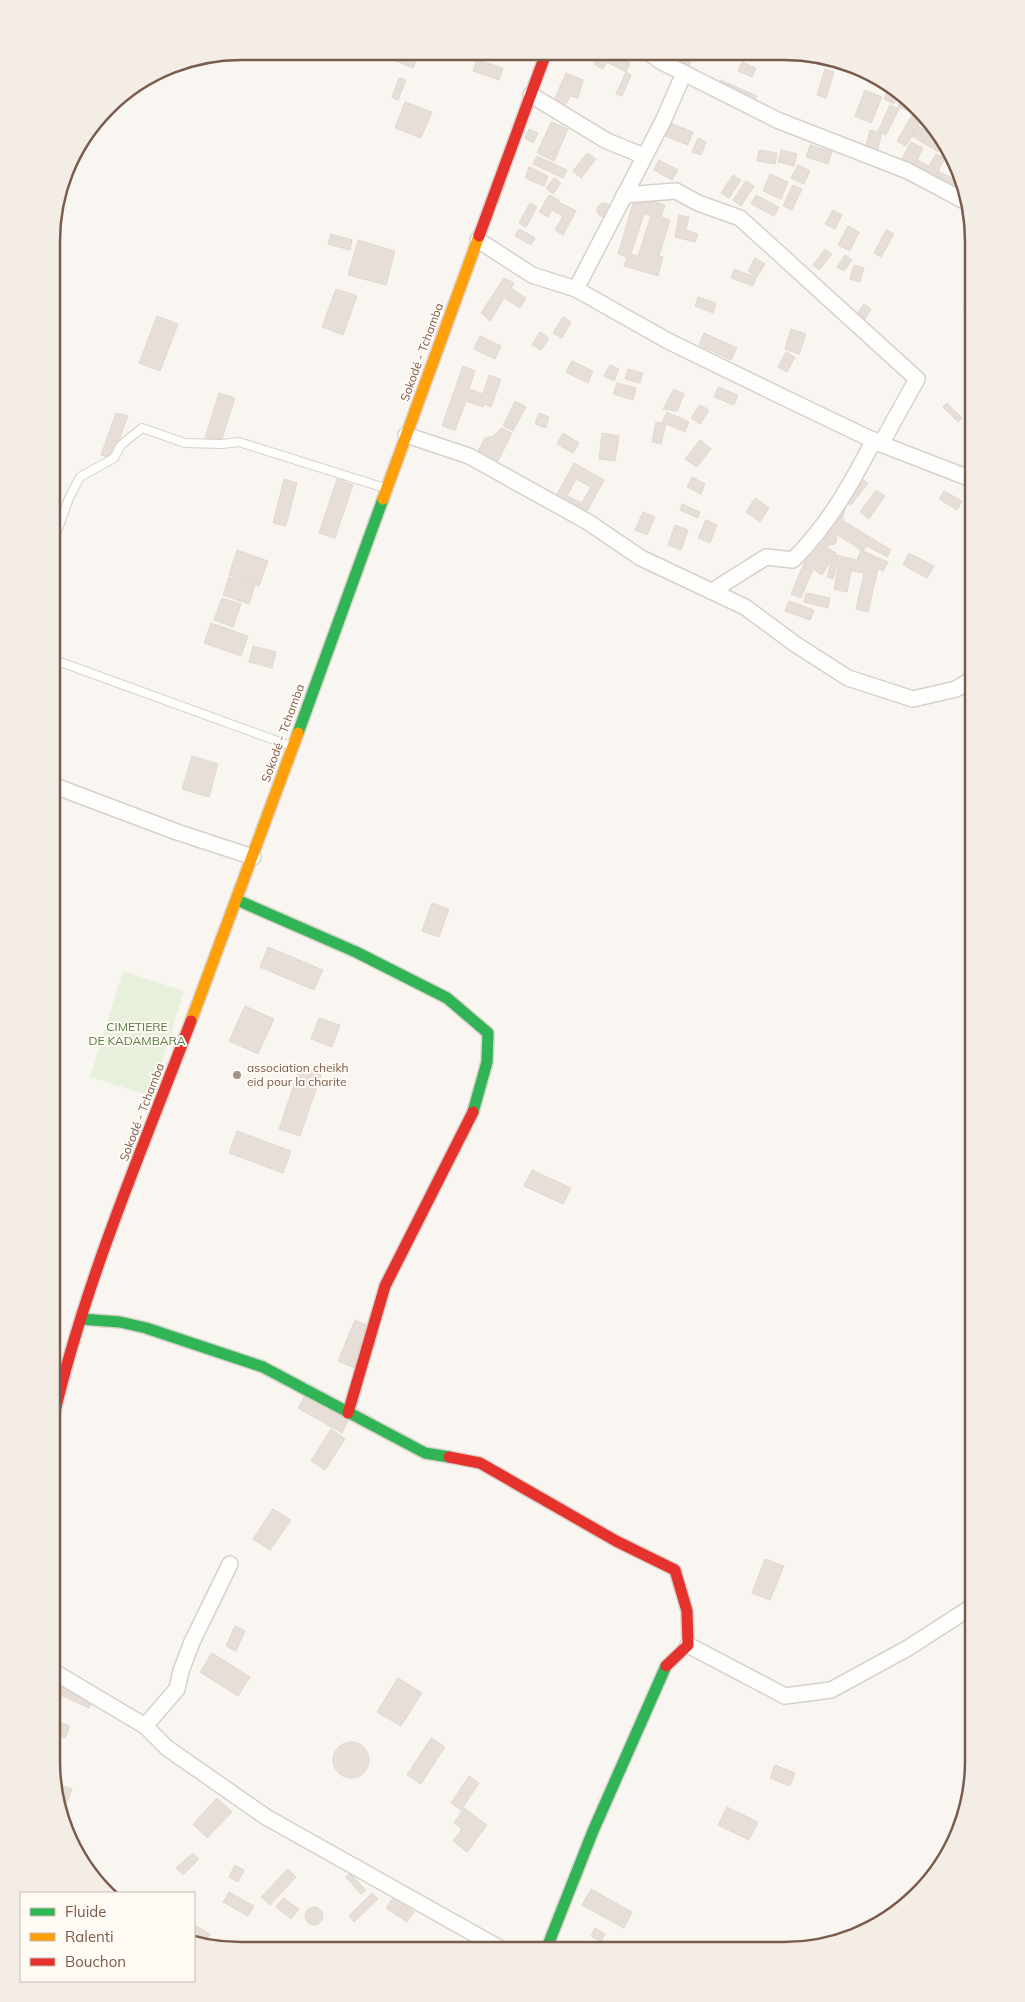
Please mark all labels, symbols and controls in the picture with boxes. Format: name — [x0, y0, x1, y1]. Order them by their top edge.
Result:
street label: Sokodé - Tchamba — [397, 301, 446, 403]
street label: Sokodé - Tchamba — [258, 682, 307, 784]
park label: CIMETIERE DE KADAMBARA — [88, 1019, 186, 1048]
place label: association cheikh eid pour la charite — [247, 1060, 349, 1089]
street label: Sokodé - Tchamba — [116, 1061, 167, 1163]
marker: association cheikh eid pour la charite — [231, 1069, 243, 1081]
legend — [20, 1892, 195, 1982]
text: Fluide — [65, 1902, 106, 1921]
text: Ralenti — [65, 1927, 114, 1946]
text: Bouchon — [65, 1952, 126, 1971]

